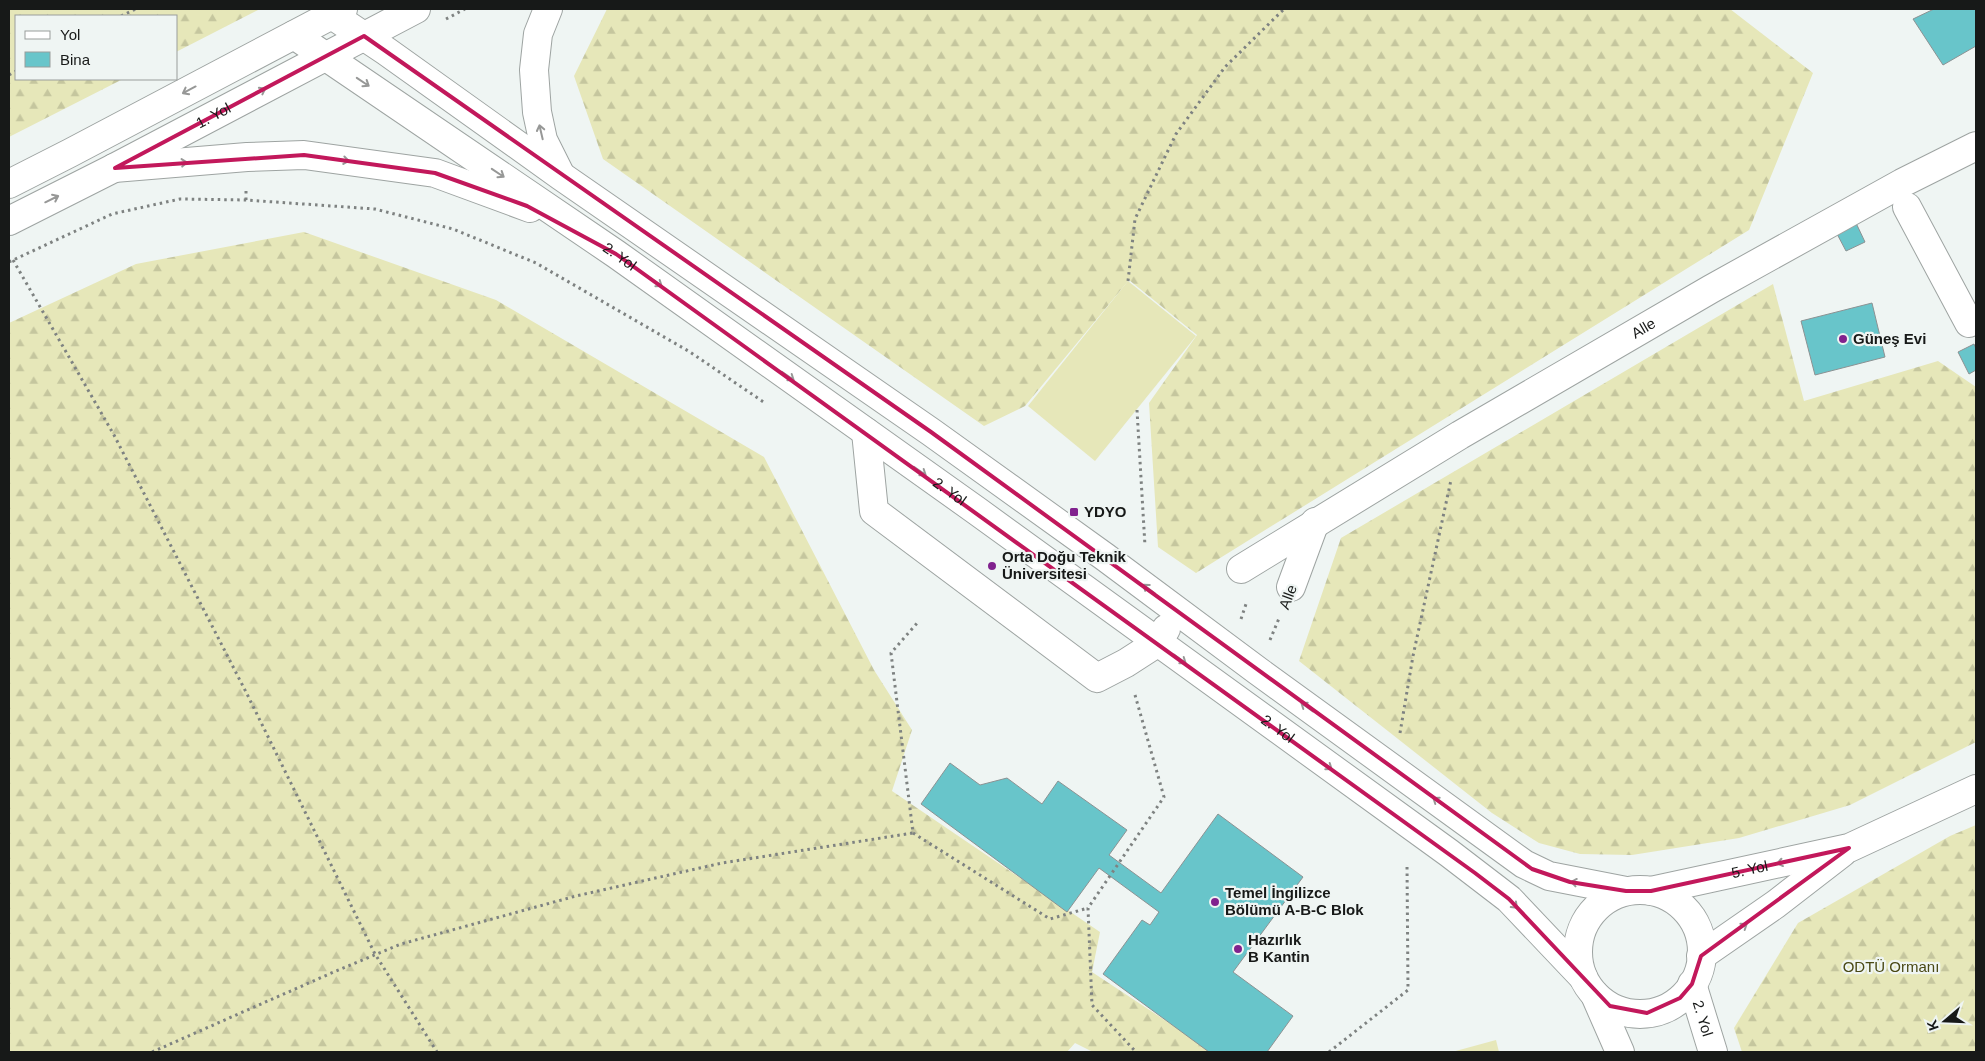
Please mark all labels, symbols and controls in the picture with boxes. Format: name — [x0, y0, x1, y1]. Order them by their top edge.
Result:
legend — [15, 15, 178, 80]
text: Yol — [60, 26, 80, 43]
text: Bina — [60, 51, 91, 68]
one-way arrow — [356, 77, 370, 87]
one-way arrow — [182, 86, 197, 95]
one-way arrow — [251, 87, 266, 96]
street label: 1. Yol — [193, 99, 233, 131]
one-way arrow — [536, 124, 545, 140]
one-way arrow — [334, 155, 350, 165]
one-way arrow — [172, 158, 188, 167]
one-way arrow — [490, 168, 504, 178]
one-way arrow — [45, 194, 60, 204]
street label: 2. Yol — [600, 239, 640, 274]
one-way arrow — [648, 277, 662, 287]
street label: Alle — [1628, 314, 1658, 341]
place label: Güneş Evi — [1853, 330, 1926, 347]
marker: Güneş Evi — [1837, 333, 1849, 345]
one-way arrow — [781, 371, 795, 381]
one-way arrow — [913, 466, 927, 476]
street label: 2. Yol — [930, 474, 970, 509]
place label: YDYO — [1084, 503, 1127, 520]
marker: YDYO — [1068, 506, 1080, 518]
place label: Orta Doğu Teknik Üniversitesi — [1002, 548, 1127, 582]
marker: Orta Doğu Teknik Üniversitesi — [986, 560, 998, 572]
street label: Alle — [1275, 582, 1300, 612]
one-way arrow — [1142, 584, 1156, 594]
one-way arrow — [1173, 654, 1186, 665]
one-way arrow — [1300, 702, 1314, 712]
street label: 2. Yol — [1258, 711, 1298, 746]
one-way arrow — [1319, 760, 1333, 770]
one-way arrow — [1432, 797, 1446, 807]
street label: 5. Yol — [1730, 857, 1769, 881]
one-way arrow — [1777, 858, 1793, 867]
one-way arrow — [1570, 878, 1586, 888]
place label: Temel İngilizce Bölümü A-B-C Blok — [1225, 884, 1364, 918]
marker: Temel İngilizce Bölümü A-B-C Blok — [1209, 896, 1221, 908]
one-way arrow — [1506, 897, 1518, 909]
one-way arrow — [1734, 923, 1748, 933]
place label: Hazırlık B Kantin — [1248, 931, 1310, 965]
marker: Hazırlık B Kantin — [1232, 943, 1244, 955]
park label: ODTÜ Ormanı — [1843, 958, 1939, 975]
north arrow — [1920, 996, 1970, 1046]
street label: 2. Yol — [1690, 998, 1717, 1038]
text: K — [1923, 1018, 1942, 1033]

